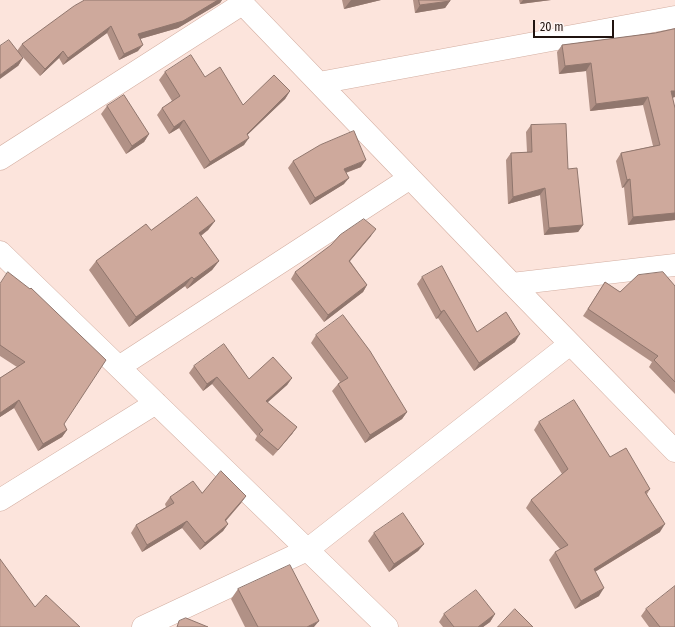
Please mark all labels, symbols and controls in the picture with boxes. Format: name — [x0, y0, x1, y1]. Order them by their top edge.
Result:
scale bar — [535, 12, 616, 38]
text: 20 m — [540, 20, 564, 34]

